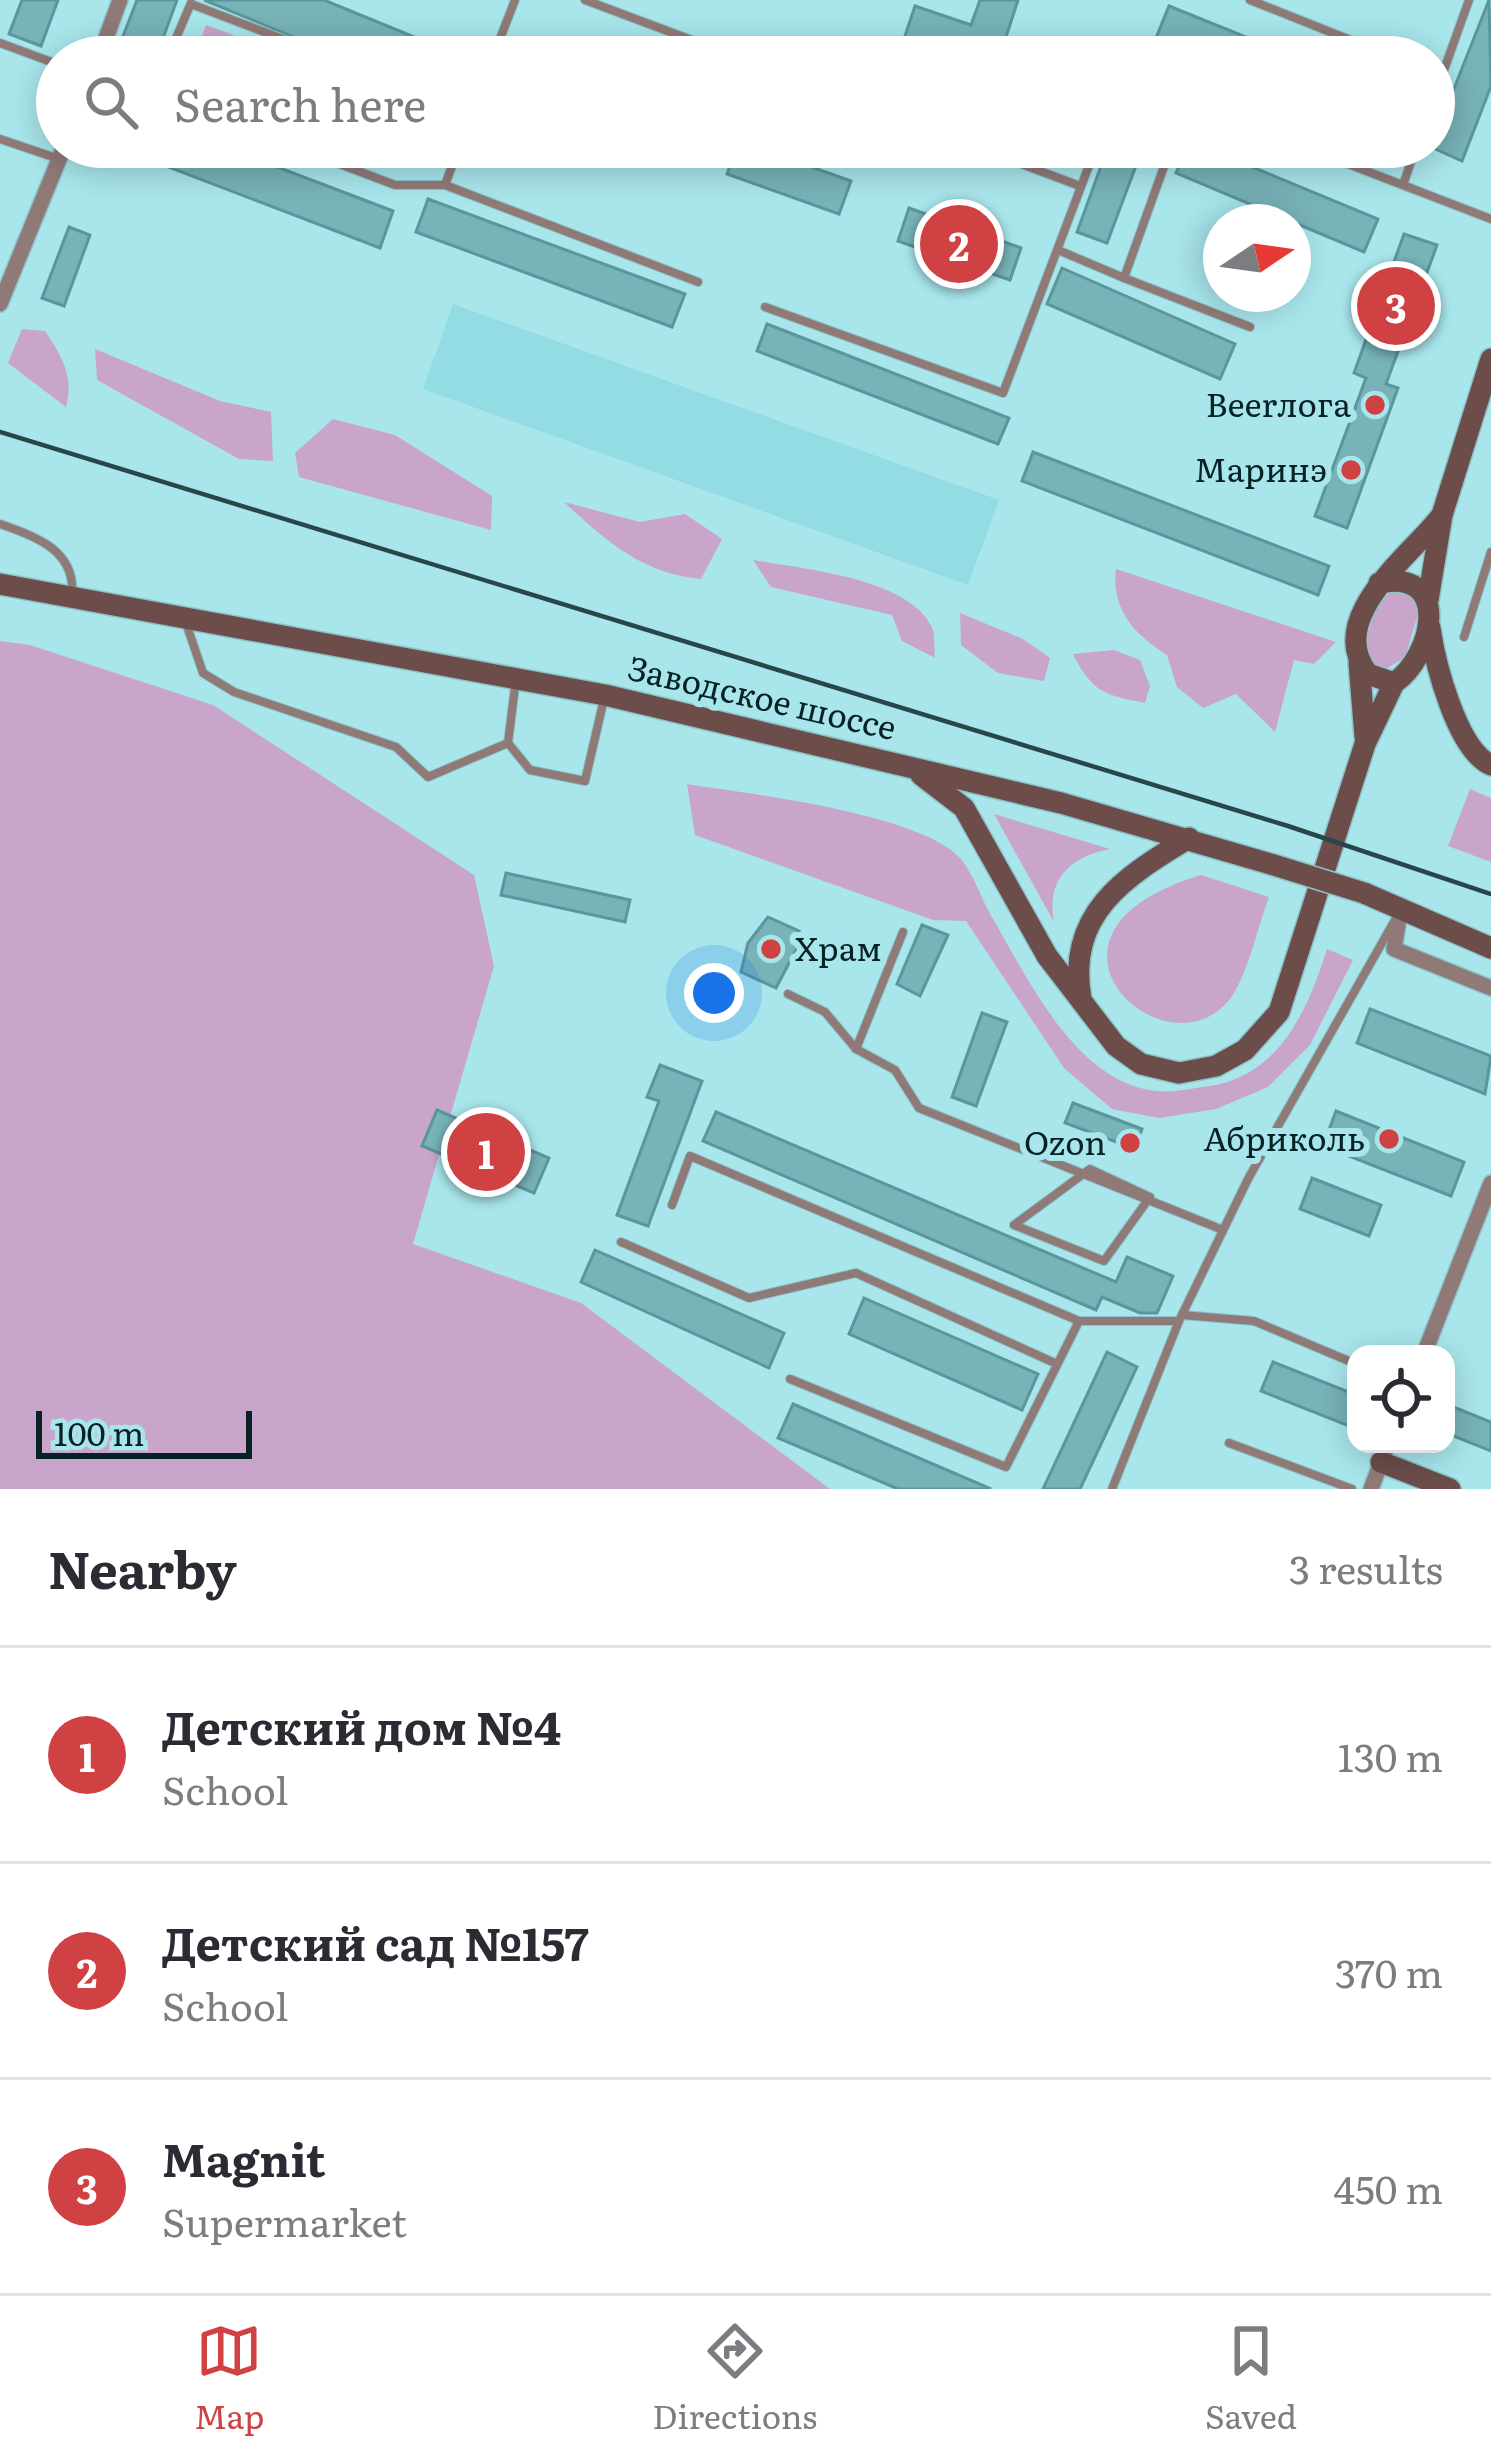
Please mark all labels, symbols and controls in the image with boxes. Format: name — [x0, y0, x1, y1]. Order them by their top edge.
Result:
search box — [36, 36, 1455, 168]
icon: search — [78, 69, 144, 135]
text: Search here — [174, 69, 426, 136]
pin: 2 — [920, 199, 998, 289]
north arrow — [1203, 204, 1311, 312]
pin: 3 — [1357, 261, 1435, 351]
place label: Beerлога — [1206, 378, 1351, 427]
marker: Beerлога — [1362, 392, 1388, 418]
place label: Маринэ — [1194, 443, 1327, 492]
marker: Маринэ — [1338, 457, 1364, 483]
street label: Заводское шоссе — [624, 641, 901, 750]
place label: Храм — [795, 922, 882, 971]
marker: Храм — [758, 936, 784, 962]
your location — [684, 963, 744, 1023]
pin: 1 — [447, 1107, 525, 1197]
place label: Абриколь — [1203, 1112, 1365, 1161]
place label: Ozon — [1024, 1116, 1106, 1165]
marker: Абриколь — [1376, 1126, 1402, 1152]
marker: Ozon — [1117, 1130, 1143, 1156]
map controls — [1347, 1345, 1455, 1453]
button: locate — [1347, 1345, 1455, 1453]
scale bar — [36, 1405, 252, 1458]
text: 100 m — [54, 1407, 144, 1456]
text: Nearby — [48, 1529, 237, 1605]
text: 3 results — [1289, 1538, 1443, 1596]
text: Детский дом №4 — [162, 1692, 561, 1759]
text: 1 — [79, 1726, 95, 1784]
text: 130 m — [1338, 1726, 1443, 1784]
text: School — [162, 1759, 288, 1817]
text: Детский сад №157 — [162, 1908, 589, 1975]
text: 2 — [77, 1942, 97, 2000]
text: 370 m — [1335, 1942, 1443, 2000]
text: School — [162, 1975, 288, 2033]
text: Magnit — [162, 2124, 326, 2191]
text: 3 — [76, 2158, 98, 2216]
text: 450 m — [1334, 2158, 1443, 2216]
text: Supermarket — [162, 2191, 407, 2249]
tab: Map — [194, 2318, 264, 2439]
tab: Directions — [652, 2318, 817, 2439]
tab: Saved — [1205, 2318, 1297, 2439]

